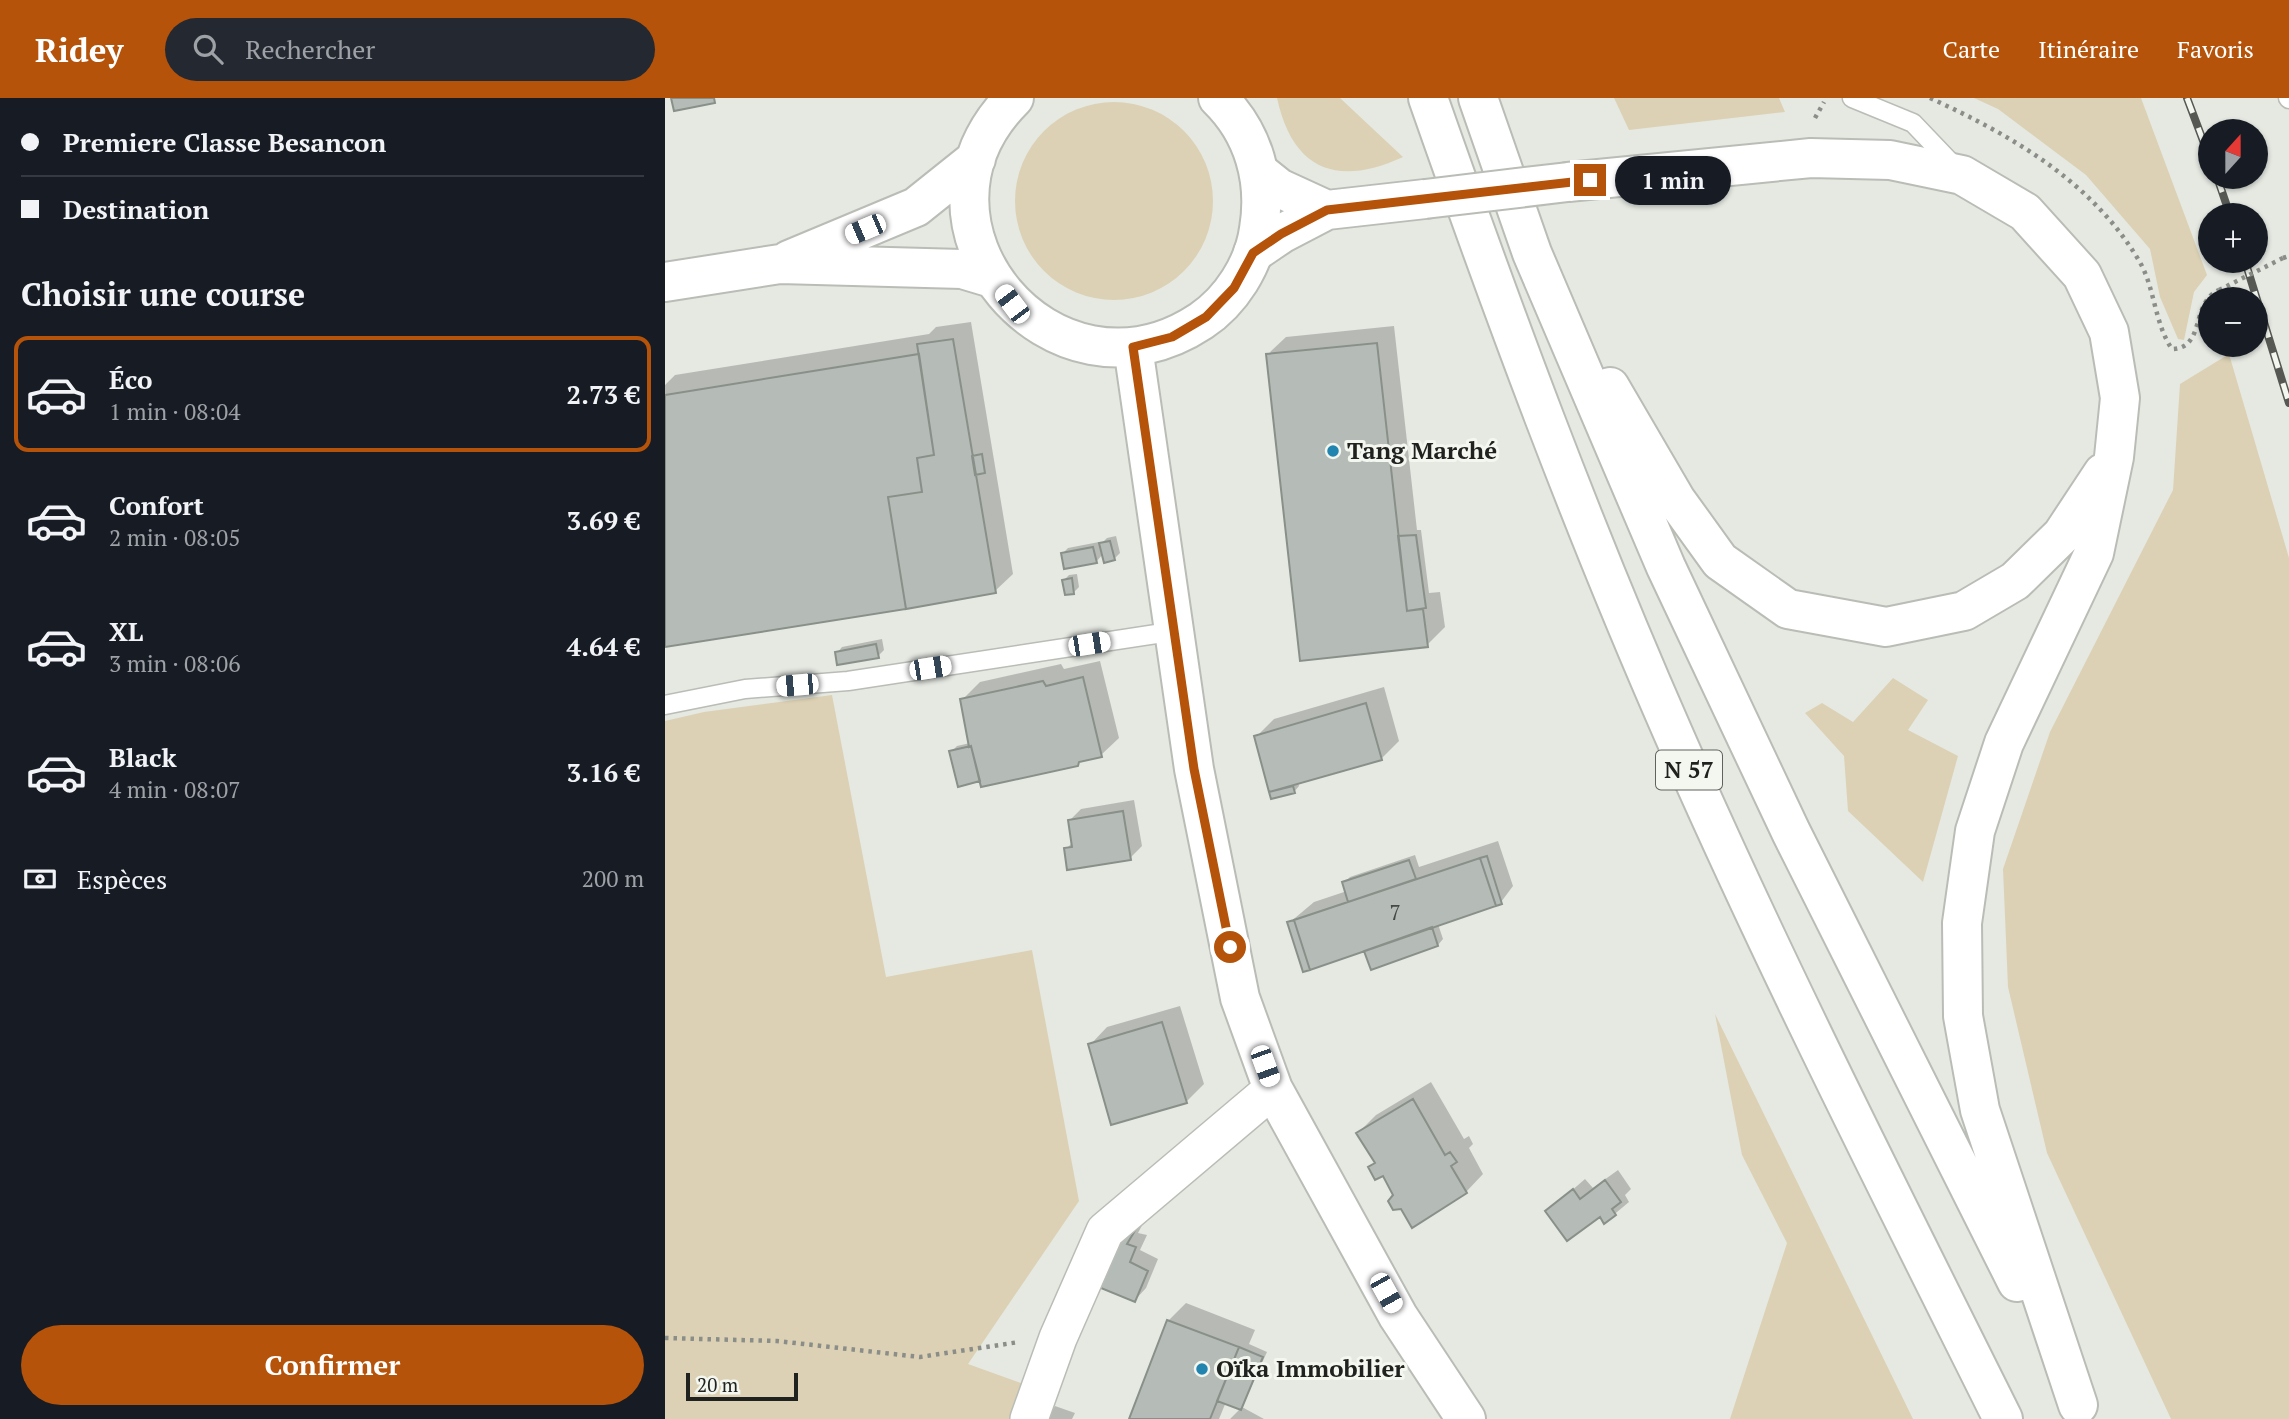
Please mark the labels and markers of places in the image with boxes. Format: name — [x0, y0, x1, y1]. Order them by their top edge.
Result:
place label: Tang Marché — [1347, 434, 1497, 466]
marker: Tang Marché — [1325, 443, 1341, 459]
place label: Oïka Immobilier — [1216, 1352, 1405, 1384]
marker: Oïka Immobilier — [1194, 1361, 1210, 1377]

